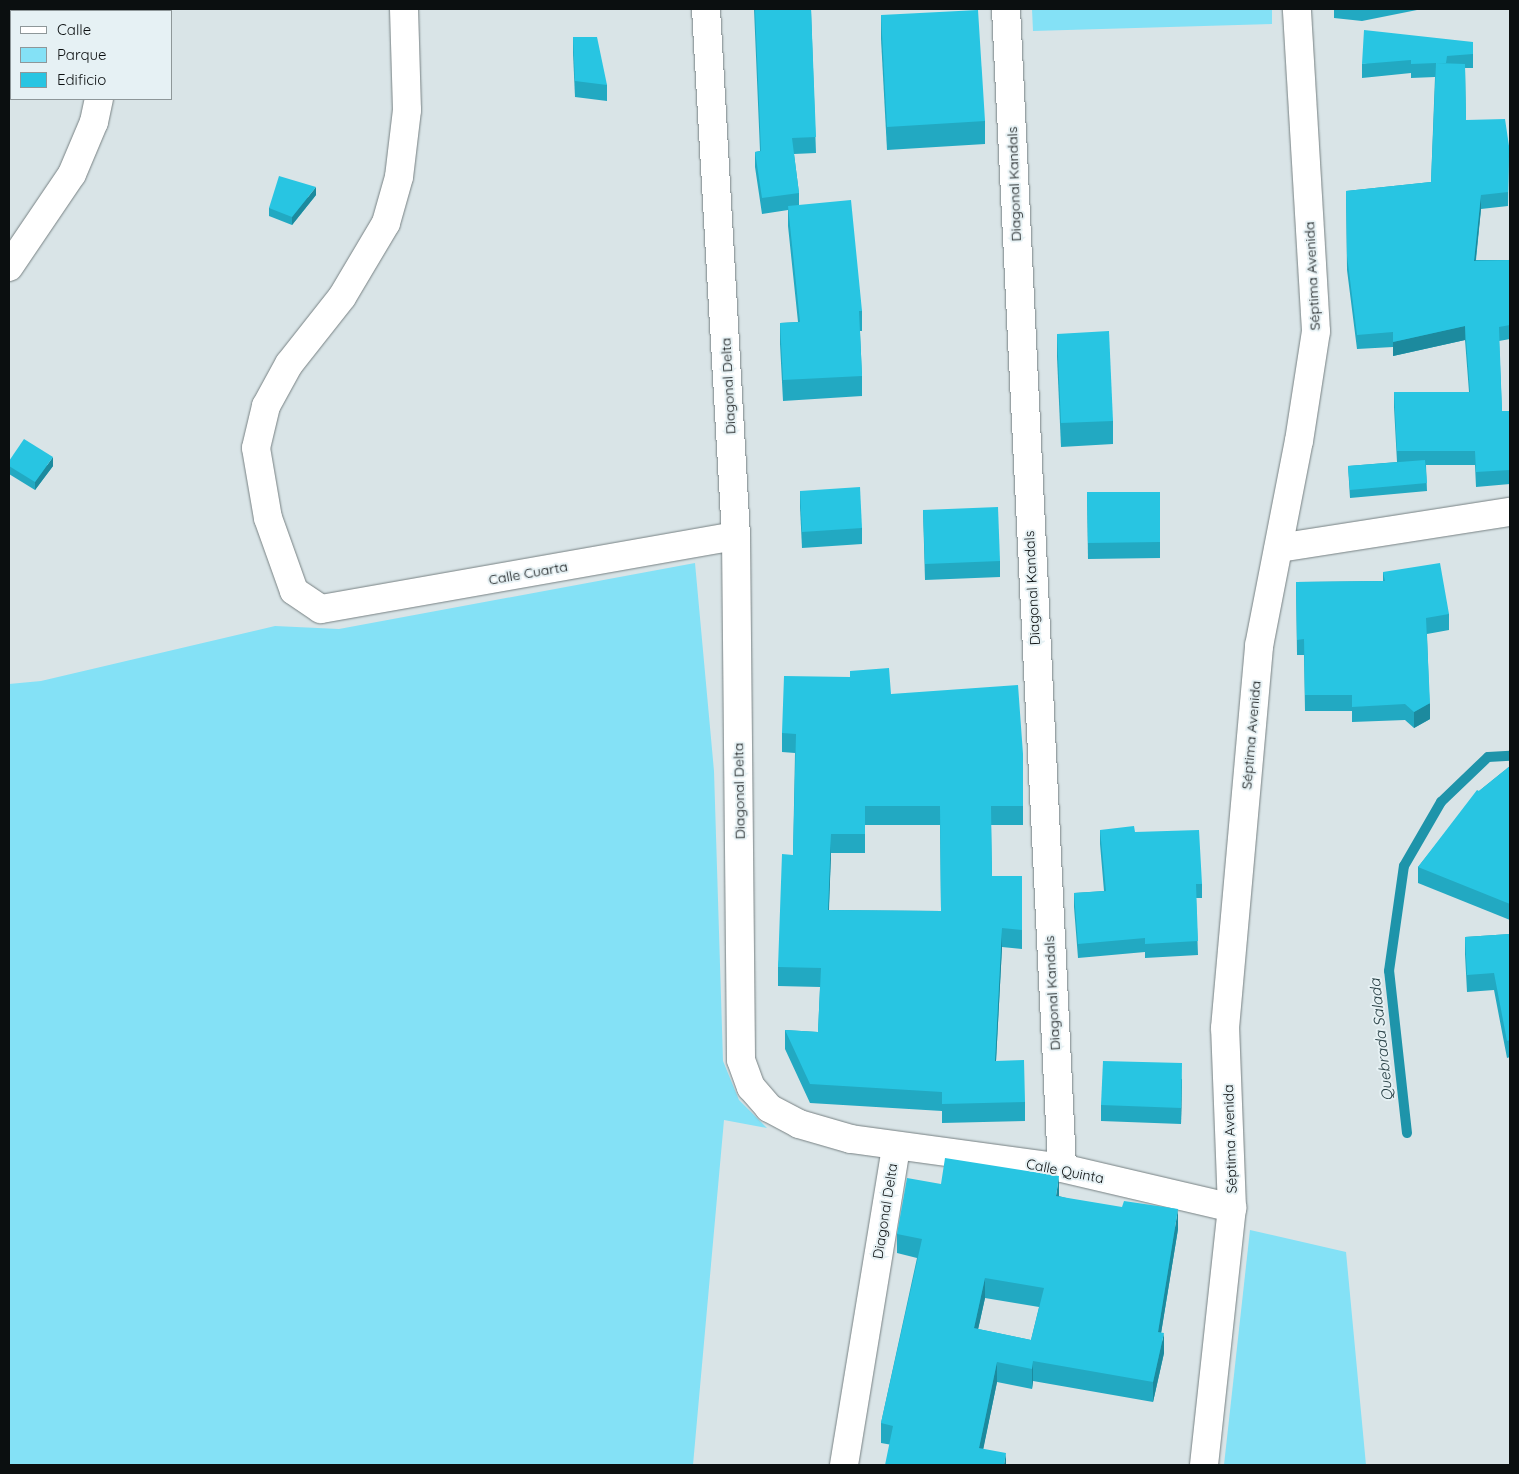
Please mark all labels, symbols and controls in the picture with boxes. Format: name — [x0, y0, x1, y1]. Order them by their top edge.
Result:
legend — [10, 10, 172, 100]
text: Calle — [57, 20, 91, 39]
text: Parque — [57, 45, 107, 64]
text: Edificio — [57, 70, 106, 89]
street label: Diagonal Kandals — [1004, 126, 1024, 242]
street label: Séptima Avenida — [1301, 221, 1323, 331]
street label: Diagonal Delta — [717, 337, 739, 435]
street label: Diagonal Kandals — [1021, 530, 1043, 646]
street label: Calle Cuarta — [487, 558, 569, 588]
street label: Séptima Avenida — [1238, 680, 1264, 790]
street label: Diagonal Delta — [730, 743, 748, 839]
street label: Diagonal Kandals — [1041, 935, 1063, 1051]
water label: Quebrada Salada — [1366, 978, 1396, 1102]
street label: Séptima Avenida — [1220, 1084, 1240, 1194]
street label: Calle Quinta — [1025, 1155, 1105, 1187]
street label: Diagonal Delta — [869, 1162, 901, 1260]

